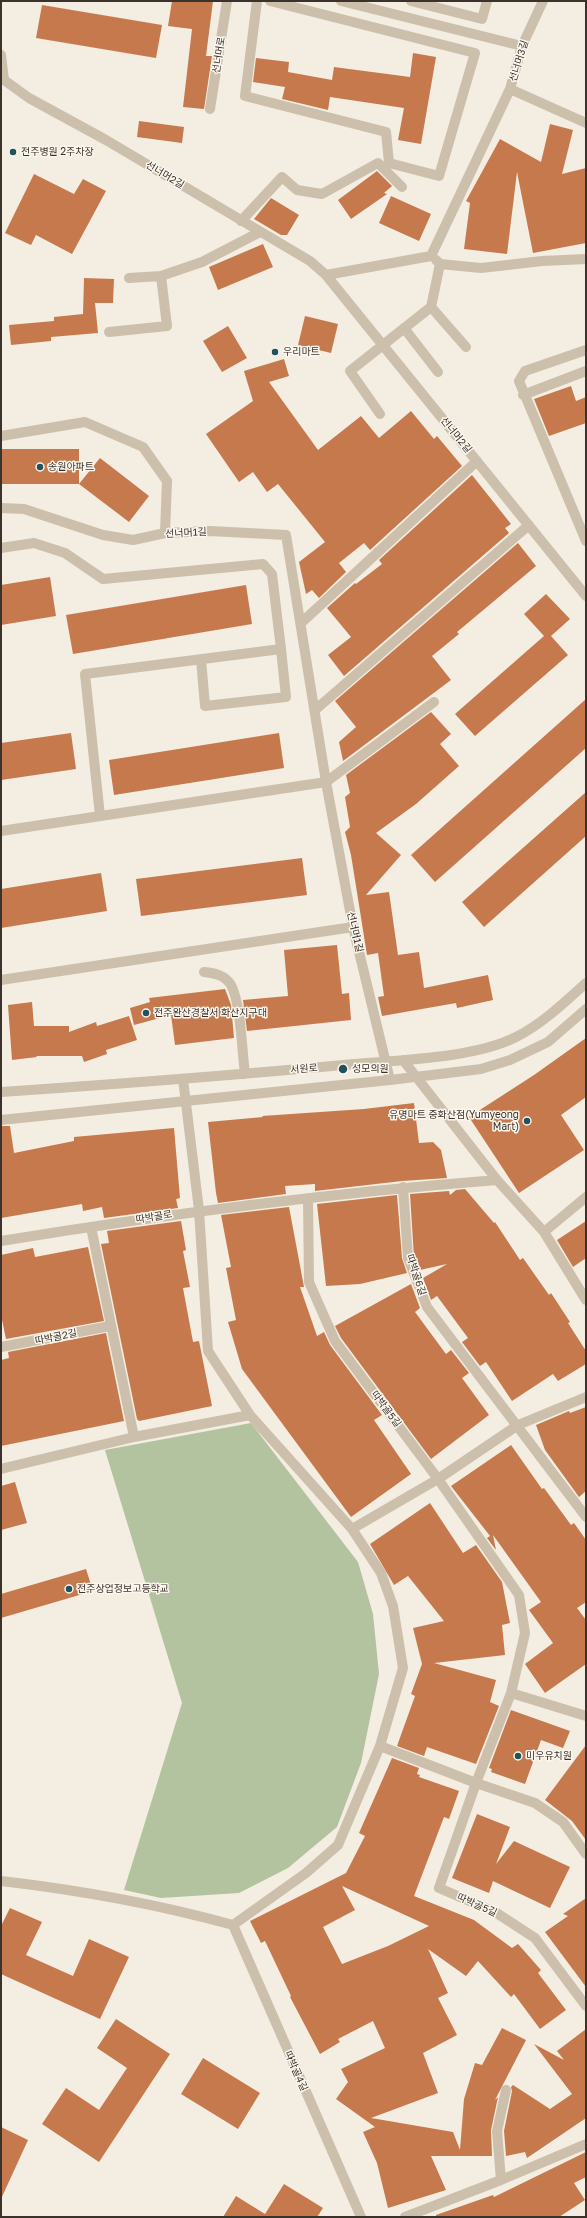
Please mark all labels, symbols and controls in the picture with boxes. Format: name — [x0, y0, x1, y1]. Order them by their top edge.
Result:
street label: 선너머로 — [210, 36, 228, 74]
street label: 선너머3길 — [507, 39, 531, 83]
place label: 전주병원 2주차장 — [21, 146, 94, 158]
marker: 전주병원 2주차장 — [8, 147, 18, 157]
street label: 선너머2길 — [144, 159, 186, 191]
place label: 우리마트 — [283, 346, 320, 358]
marker: 우리마트 — [270, 347, 280, 357]
street label: 선너머2길 — [438, 415, 474, 455]
place label: 송원아파트 — [48, 461, 94, 473]
marker: 송원아파트 — [35, 462, 45, 472]
street label: 선너머1길 — [165, 526, 207, 540]
street label: 선너머1길 — [344, 910, 366, 954]
place label: 전주완산경찰서 화산지구대 — [154, 1007, 267, 1019]
marker: 전주완산경찰서 화산지구대 — [141, 1008, 151, 1018]
street label: 서원로 — [290, 1062, 318, 1076]
marker: 성모의원 — [337, 1063, 349, 1075]
place label: 성모의원 — [352, 1063, 389, 1075]
place label: 유명마트 중화산점(Yumyeong Mart) — [389, 1109, 519, 1132]
marker: 유명마트 중화산점(Yumyeong Mart) — [522, 1116, 532, 1126]
street label: 따박골로 — [135, 1208, 173, 1226]
street label: 따박골6길 — [404, 1253, 428, 1297]
street label: 따박골2길 — [34, 1327, 78, 1347]
street label: 따박골5길 — [368, 1388, 404, 1430]
place label: 전주상업정보고등학교 — [77, 1583, 169, 1595]
marker: 전주상업정보고등학교 — [64, 1584, 74, 1594]
place label: 미우유치원 — [526, 1750, 572, 1762]
marker: 미우유치원 — [513, 1751, 523, 1761]
street label: 따박골5길 — [455, 1891, 499, 1919]
street label: 따박골4길 — [282, 2049, 310, 2093]

